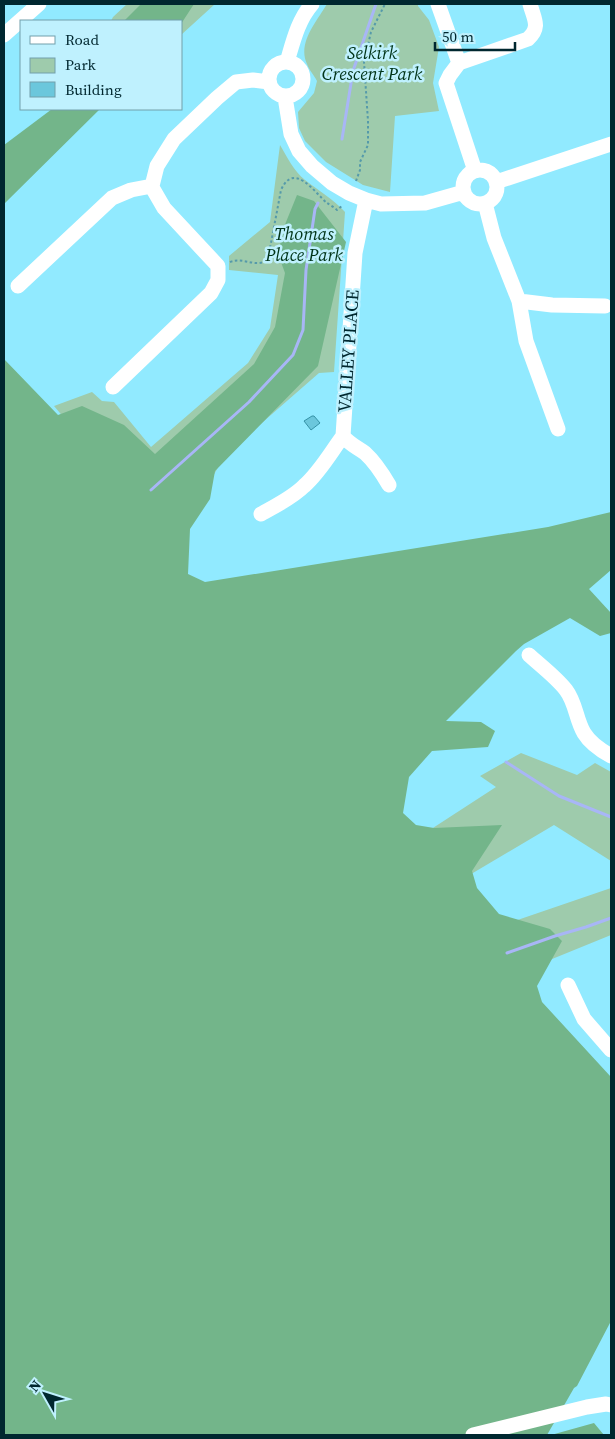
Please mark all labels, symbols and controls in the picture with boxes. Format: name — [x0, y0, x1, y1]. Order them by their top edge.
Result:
legend — [20, 20, 182, 110]
scale bar — [435, 20, 515, 52]
text: 50 m — [442, 26, 474, 47]
text: Road — [65, 29, 99, 50]
park label: Selkirk Crescent Park — [322, 40, 423, 86]
text: Park — [65, 54, 97, 75]
text: Building — [65, 79, 122, 100]
park label: Thomas Place Park — [264, 221, 343, 267]
street label: VALLEY PLACE — [331, 289, 365, 413]
north arrow — [20, 1369, 70, 1419]
text: N — [24, 1376, 46, 1396]

